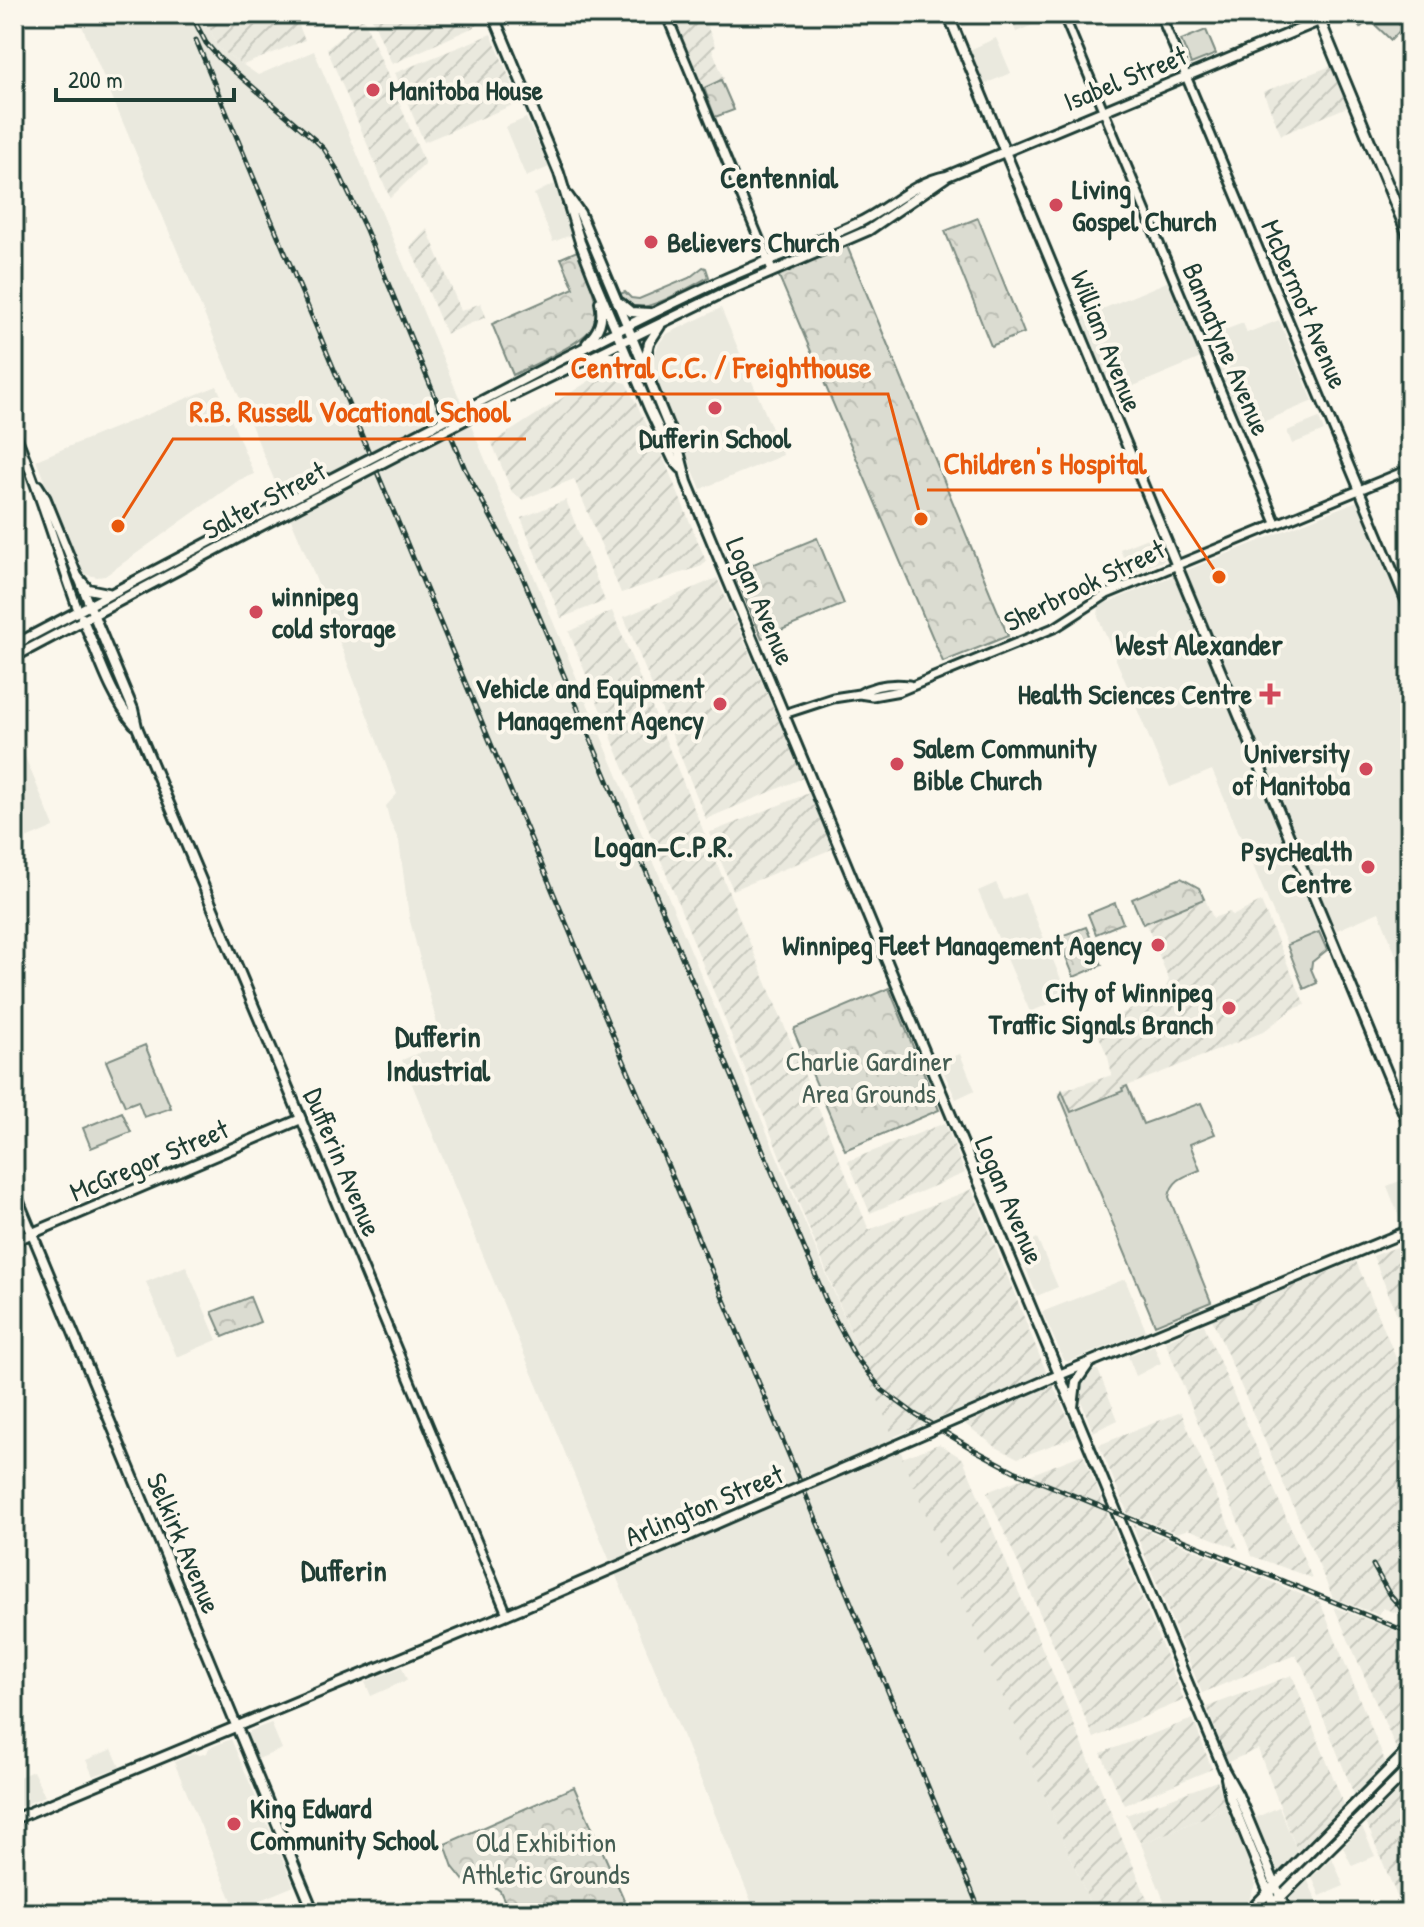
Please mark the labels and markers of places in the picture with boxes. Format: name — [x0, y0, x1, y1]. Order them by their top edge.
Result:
place label: Manitoba House — [389, 71, 544, 109]
marker: Manitoba House — [364, 81, 382, 99]
place label: Living Gospel Church — [1072, 170, 1216, 241]
marker: Living Gospel Church — [1047, 196, 1065, 214]
place label: Believers Church — [667, 223, 839, 261]
marker: Believers Church — [642, 233, 660, 251]
callout: Central C.C. / Freighthouse — [555, 340, 888, 394]
callout: R.B. Russell Vocational School — [173, 385, 526, 439]
marker: Dufferin School — [706, 399, 724, 417]
place label: Dufferin School — [639, 419, 792, 457]
callout: Children's Hospital — [927, 436, 1162, 490]
place label: winnipeg cold storage — [272, 577, 397, 648]
marker: winnipeg cold storage — [247, 603, 265, 621]
place label: Vehicle and Equipment Management Agency — [475, 669, 705, 740]
place label: Health Sciences Centre — [1018, 675, 1253, 713]
marker: Health Sciences Centre — [1259, 683, 1281, 705]
marker: Vehicle and Equipment Management Agency — [711, 695, 729, 713]
place label: Salem Community Bible Church — [913, 729, 1097, 799]
place label: University of Manitoba — [1232, 734, 1350, 804]
marker: Salem Community Bible Church — [888, 755, 906, 773]
marker: University of Manitoba — [1357, 760, 1375, 778]
place label: PsycHealth Centre — [1241, 832, 1353, 902]
marker: PsycHealth Centre — [1359, 858, 1377, 876]
place label: Winnipeg Fleet Management Agency — [782, 926, 1142, 965]
marker: Winnipeg Fleet Management Agency — [1149, 936, 1167, 954]
place label: City of Winnipeg Traffic Signals Branch — [988, 973, 1213, 1044]
marker: City of Winnipeg Traffic Signals Branch — [1220, 999, 1238, 1017]
place label: King Edward Community School — [250, 1789, 439, 1860]
marker: King Edward Community School — [225, 1815, 243, 1833]

